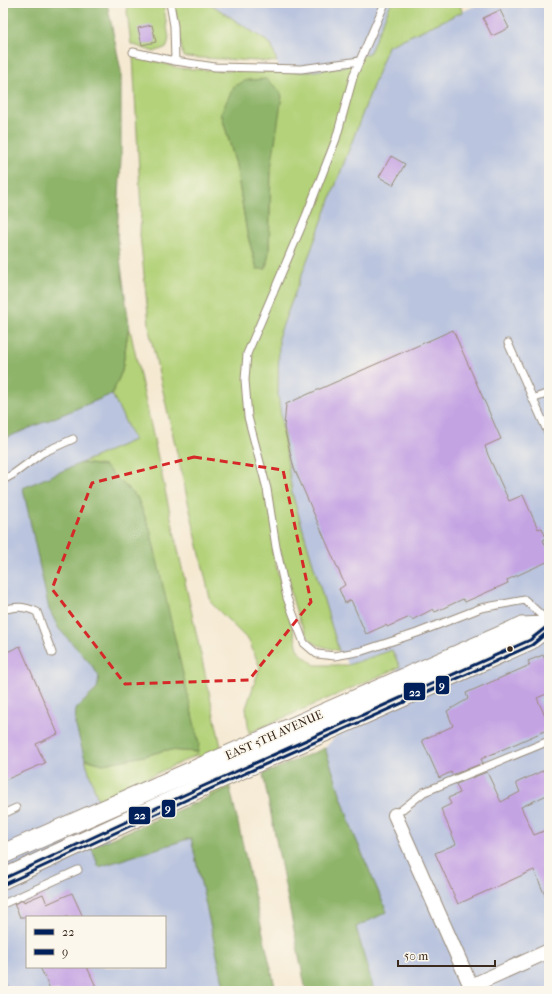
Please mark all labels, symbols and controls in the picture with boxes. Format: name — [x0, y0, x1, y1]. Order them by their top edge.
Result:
unlabelled marker — [505, 644, 515, 654]
line badge: 9 — [435, 675, 450, 695]
text: 9 — [438, 679, 445, 692]
line badge: 22 — [403, 682, 426, 701]
text: 22 — [409, 686, 421, 699]
street label: EAST 5TH AVENUE — [223, 707, 325, 763]
line badge: 9 — [161, 799, 176, 818]
text: 9 — [164, 802, 171, 815]
line badge: 22 — [128, 806, 151, 825]
text: 22 — [134, 809, 146, 822]
legend — [26, 916, 166, 968]
text: 22 — [62, 925, 74, 939]
scale bar — [398, 942, 495, 968]
text: 9 — [62, 945, 68, 959]
text: 50 m — [404, 949, 428, 963]

